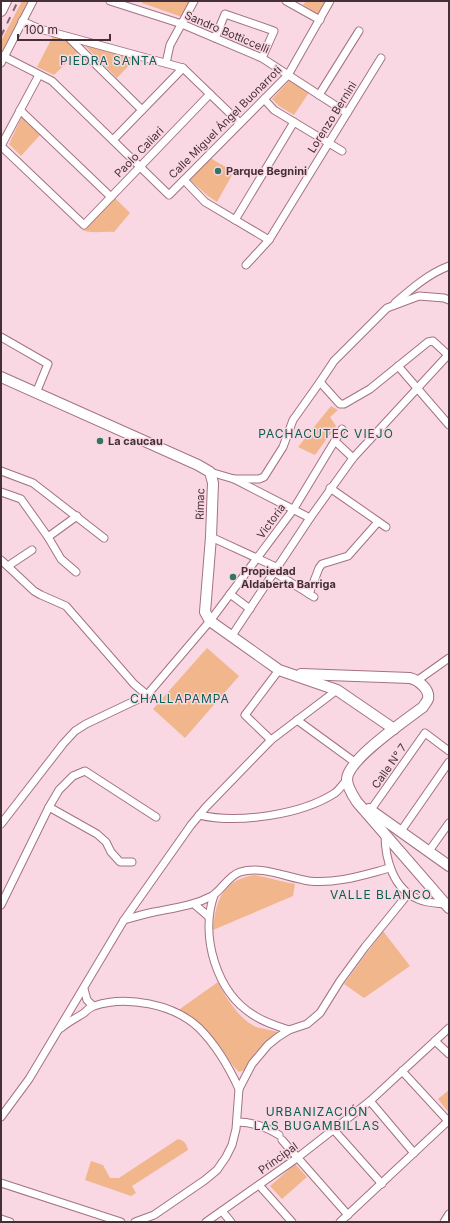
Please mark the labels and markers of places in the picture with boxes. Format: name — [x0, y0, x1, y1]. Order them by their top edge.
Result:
place label: Parque Begnini — [226, 164, 307, 178]
marker: Parque Begnini — [213, 166, 223, 176]
place label: La caucau — [108, 434, 163, 448]
marker: La caucau — [95, 436, 105, 446]
place label: Propiedad Aldaberta Barriga — [241, 564, 336, 591]
marker: Propiedad Aldaberta Barriga — [228, 572, 238, 582]

